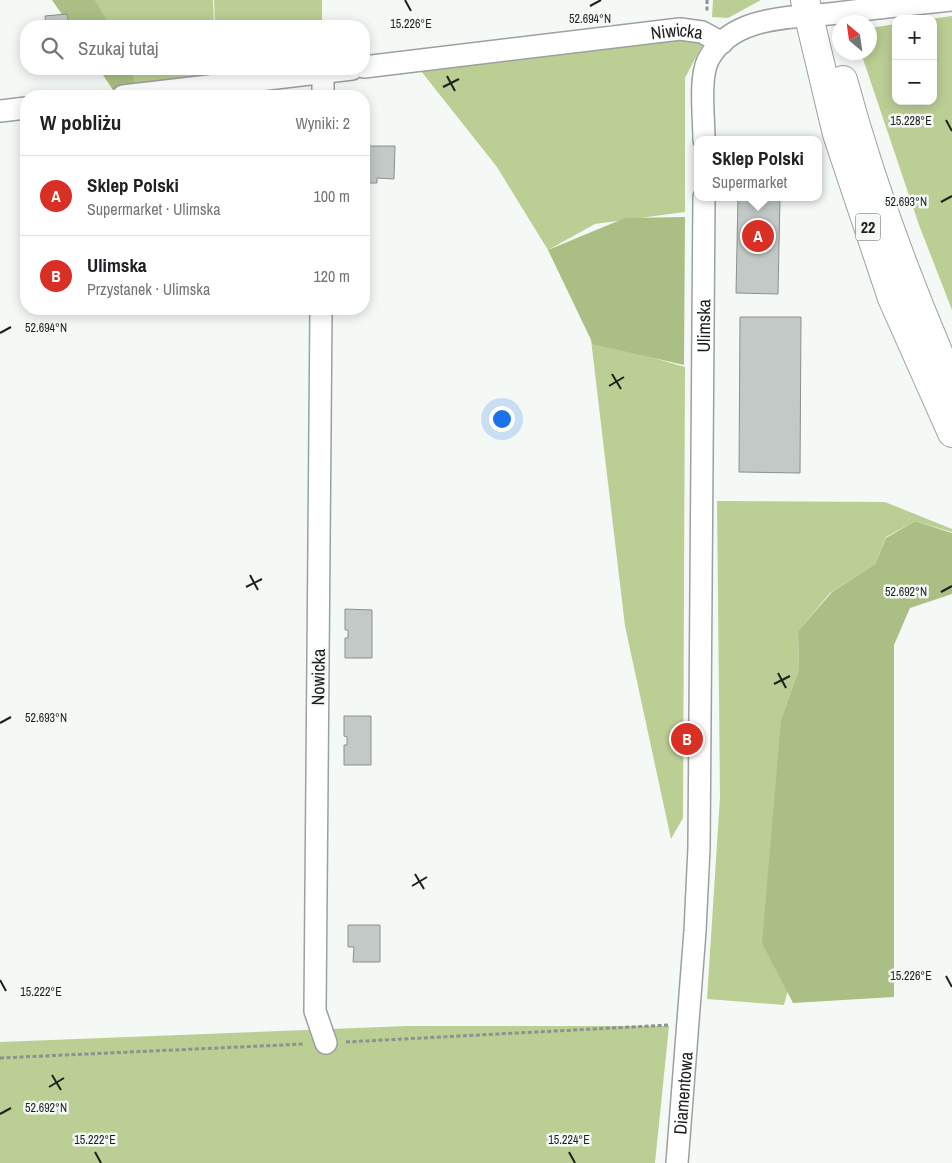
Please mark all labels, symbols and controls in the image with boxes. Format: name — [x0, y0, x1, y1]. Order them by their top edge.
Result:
text: 52.694°N — [569, 11, 611, 27]
north arrow — [832, 15, 877, 60]
map controls — [892, 15, 937, 105]
button: + — [892, 15, 937, 60]
text: 15.226°E — [390, 16, 432, 32]
street label: Niwicka — [649, 17, 704, 45]
search box — [20, 20, 370, 75]
icon: search — [38, 34, 66, 62]
text: Szukaj tutaj — [78, 35, 159, 61]
button: − — [892, 60, 937, 105]
text: W pobliżu — [40, 108, 121, 137]
text: Wyniki: 2 — [295, 112, 350, 134]
text: 15.228°E — [890, 113, 932, 129]
popup — [694, 136, 822, 201]
text: Sklep Polski — [712, 145, 804, 171]
text: Supermarket — [712, 171, 787, 193]
text: Sklep Polski — [87, 172, 179, 198]
text: A — [51, 185, 61, 207]
text: 100 m — [314, 185, 350, 207]
text: 52.693°N — [885, 194, 927, 210]
text: Supermarket · Ulimska — [87, 198, 220, 220]
road number: 22 — [856, 213, 880, 240]
pin: A — [742, 217, 774, 255]
text: Ulimska — [87, 252, 147, 278]
text: B — [51, 265, 61, 287]
text: 120 m — [314, 265, 350, 287]
text: Przystanek · Ulimska — [87, 278, 210, 300]
street label: Ulimska — [690, 299, 716, 353]
text: 52.694°N — [25, 320, 67, 336]
your location — [489, 406, 515, 432]
text: 52.692°N — [885, 584, 927, 600]
street label: Nowicka — [305, 648, 331, 706]
text: 52.693°N — [25, 710, 67, 726]
pin: B — [671, 720, 703, 758]
text: 15.226°E — [890, 968, 932, 984]
text: 15.222°E — [20, 984, 62, 1000]
street label: Diamentowa — [667, 1051, 698, 1136]
text: 52.692°N — [25, 1100, 67, 1116]
text: 15.222°E — [74, 1132, 116, 1148]
text: 15.224°E — [548, 1132, 590, 1148]

